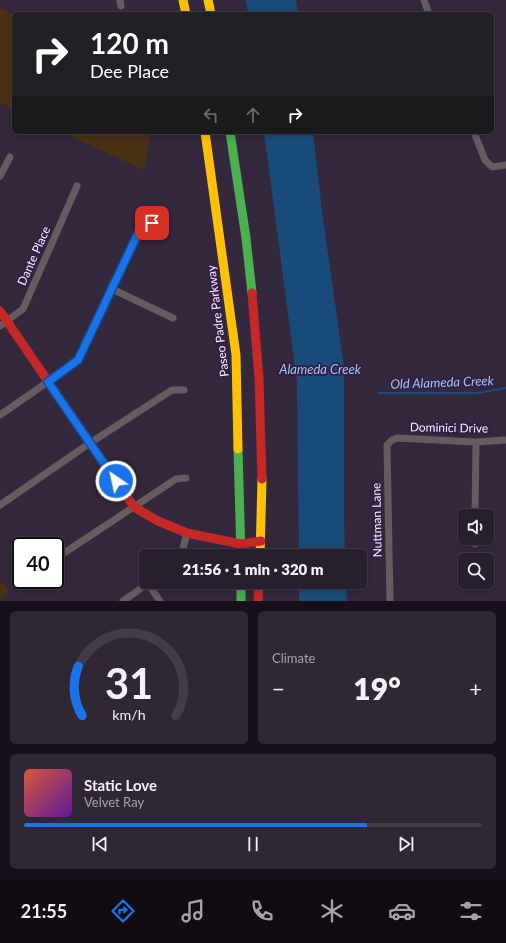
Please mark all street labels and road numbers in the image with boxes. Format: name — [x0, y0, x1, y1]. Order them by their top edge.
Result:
street label: Dante Place — [14, 224, 53, 288]
street label: Paseo Padre Parkway — [203, 264, 232, 378]
street label: Dominici Drive — [410, 419, 488, 436]
street label: Nuttman Lane — [368, 483, 385, 557]

